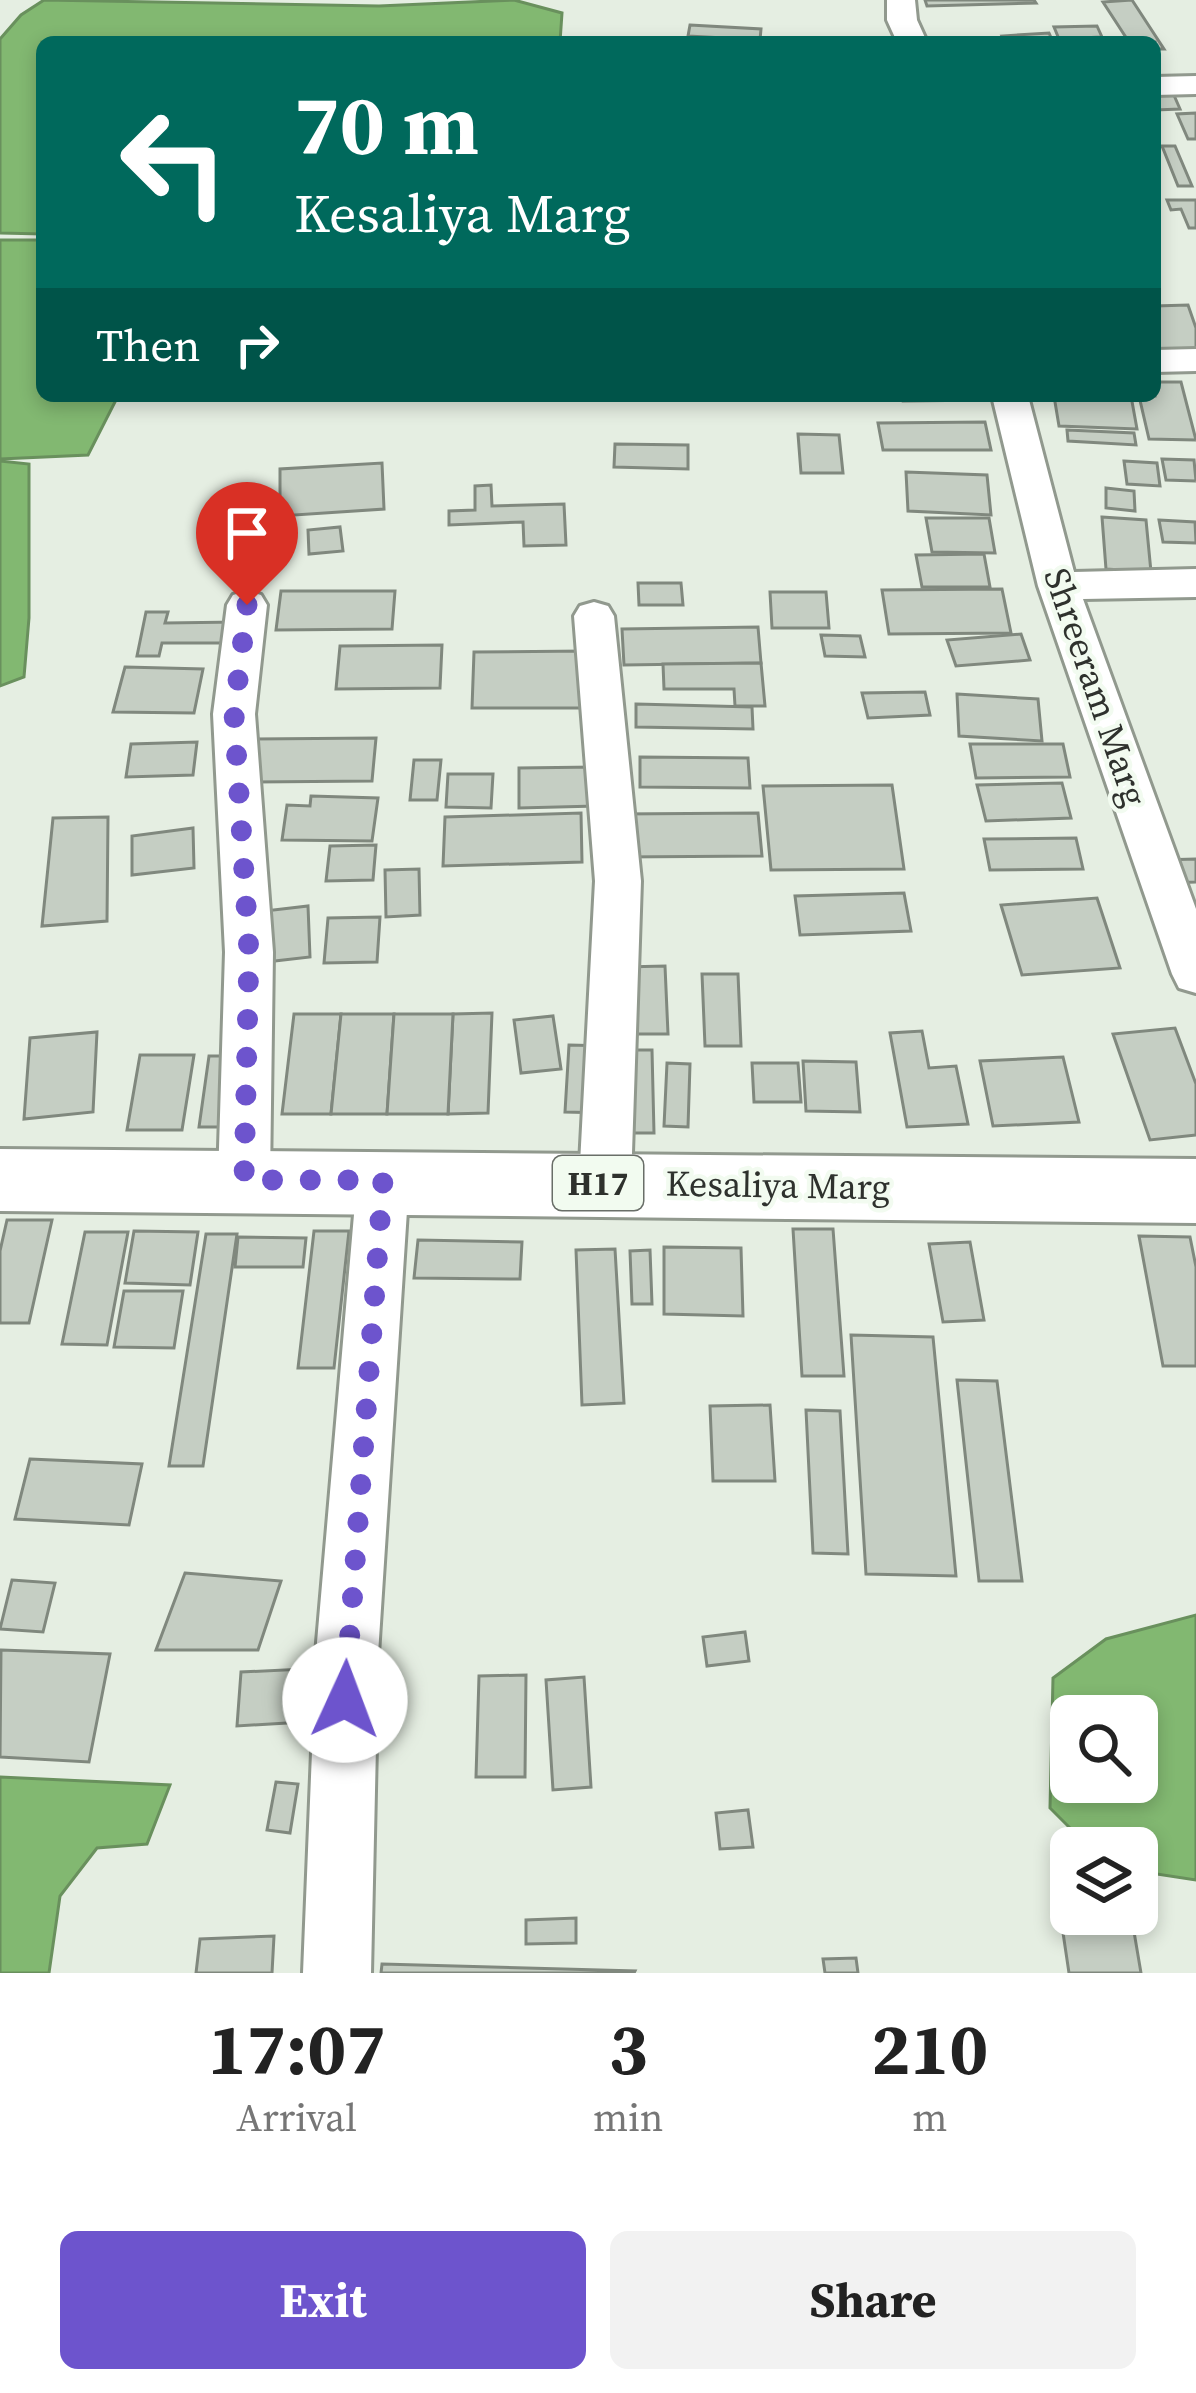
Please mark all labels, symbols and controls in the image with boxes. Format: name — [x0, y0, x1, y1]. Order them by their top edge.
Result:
text: 70 m — [294, 67, 479, 182]
icon: left — [96, 84, 252, 240]
text: Kesaliya Marg — [294, 176, 631, 250]
icon: right — [224, 312, 290, 378]
text: Then — [96, 314, 200, 376]
pin — [196, 482, 298, 605]
icon: arrive — [214, 500, 280, 566]
street label: Shreeram Marg — [1032, 562, 1160, 812]
road number: H17 — [553, 1156, 643, 1210]
street label: Kesaliya Marg — [665, 1159, 891, 1211]
position arrow — [282, 1637, 408, 1763]
map controls — [1050, 1695, 1158, 1935]
button: search — [1050, 1695, 1158, 1803]
button: layers — [1050, 1827, 1158, 1935]
text: 17:07 — [208, 1999, 385, 2098]
text: 3 — [609, 1999, 648, 2098]
text: 210 — [871, 1999, 988, 2098]
text: Arrival — [236, 2091, 357, 2144]
text: min — [593, 2091, 664, 2144]
text: m — [912, 2091, 947, 2144]
button: Exit — [60, 2231, 586, 2369]
button: Share — [610, 2231, 1136, 2369]

